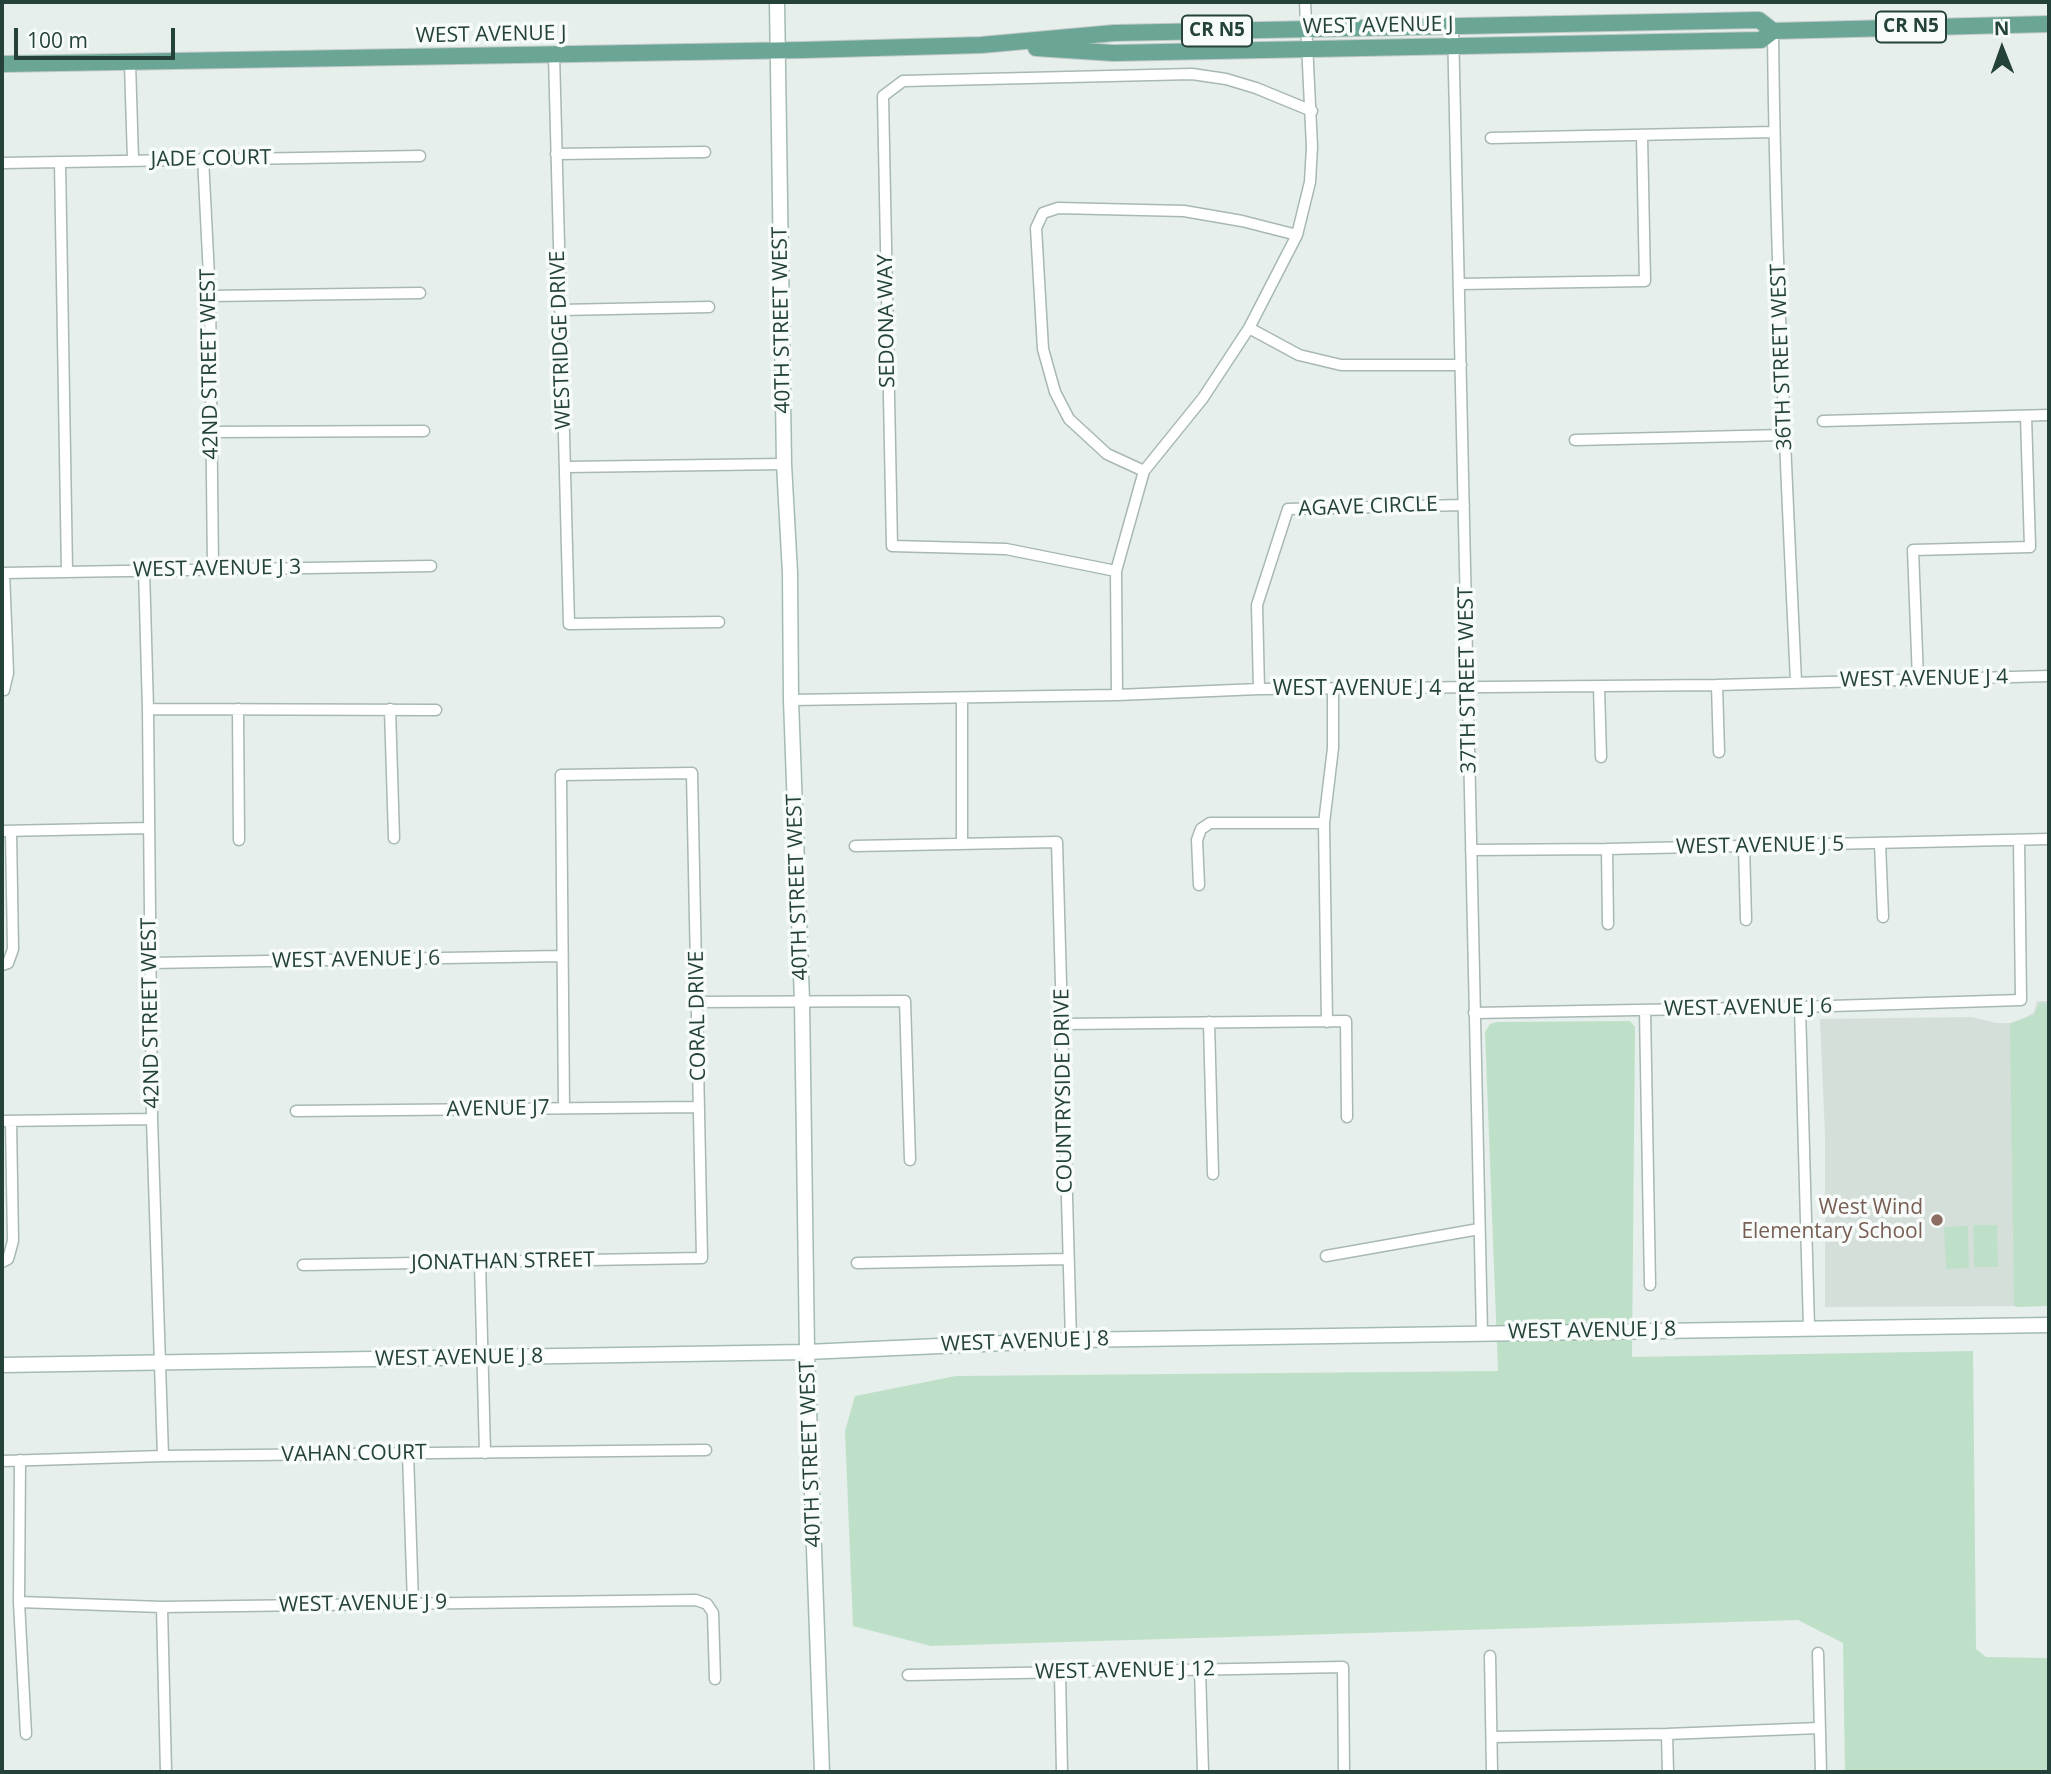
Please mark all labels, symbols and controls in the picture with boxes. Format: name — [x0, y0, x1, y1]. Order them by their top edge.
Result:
street label: WEST AVENUE J — [1302, 12, 1454, 40]
road number: CR N5 — [1876, 12, 1946, 42]
scale bar — [18, 14, 178, 58]
north arrow — [1967, 14, 2037, 84]
text: N — [1994, 15, 2010, 41]
road number: CR N5 — [1182, 16, 1252, 46]
street label: WEST AVENUE J — [415, 21, 567, 49]
text: 100 m — [27, 26, 88, 54]
street label: JADE COURT — [150, 145, 272, 173]
street label: 40TH STREET WEST — [768, 226, 796, 414]
street label: WESTRIDGE DRIVE — [545, 250, 577, 430]
street label: SEDONA WAY — [873, 254, 901, 388]
street label: 36TH STREET WEST — [1766, 263, 1798, 451]
street label: 42ND STREET WEST — [196, 268, 224, 460]
street label: AGAVE CIRCLE — [1298, 492, 1438, 522]
street label: WEST AVENUE J 3 — [133, 555, 301, 583]
street label: 37TH STREET WEST — [1454, 586, 1482, 774]
street label: WEST AVENUE J 4 — [1840, 665, 2008, 693]
street label: WEST AVENUE J 4 — [1273, 676, 1441, 702]
street label: 40TH STREET WEST — [782, 793, 814, 981]
street label: WEST AVENUE J 5 — [1676, 832, 1844, 860]
street label: 42ND STREET WEST — [137, 917, 165, 1109]
street label: WEST AVENUE J 6 — [272, 946, 440, 974]
street label: CORAL DRIVE — [684, 951, 712, 1081]
street label: COUNTRYSIDE DRIVE — [1050, 988, 1078, 1194]
street label: WEST AVENUE J 6 — [1664, 994, 1832, 1022]
street label: AVENUE J7 — [446, 1095, 550, 1123]
place label: West Wind Elementary School — [1741, 1195, 1923, 1245]
marker: West Wind Elementary School — [1929, 1212, 1945, 1228]
street label: JONATHAN STREET — [411, 1248, 595, 1276]
street label: WEST AVENUE J 8 — [1508, 1317, 1676, 1345]
street label: WEST AVENUE J 8 — [940, 1326, 1110, 1358]
street label: WEST AVENUE J 8 — [375, 1344, 543, 1372]
street label: 40TH STREET WEST — [795, 1360, 827, 1548]
street label: VAHAN COURT — [281, 1440, 427, 1468]
street label: WEST AVENUE J 9 — [279, 1590, 447, 1618]
street label: WEST AVENUE J 12 — [1035, 1657, 1215, 1685]

